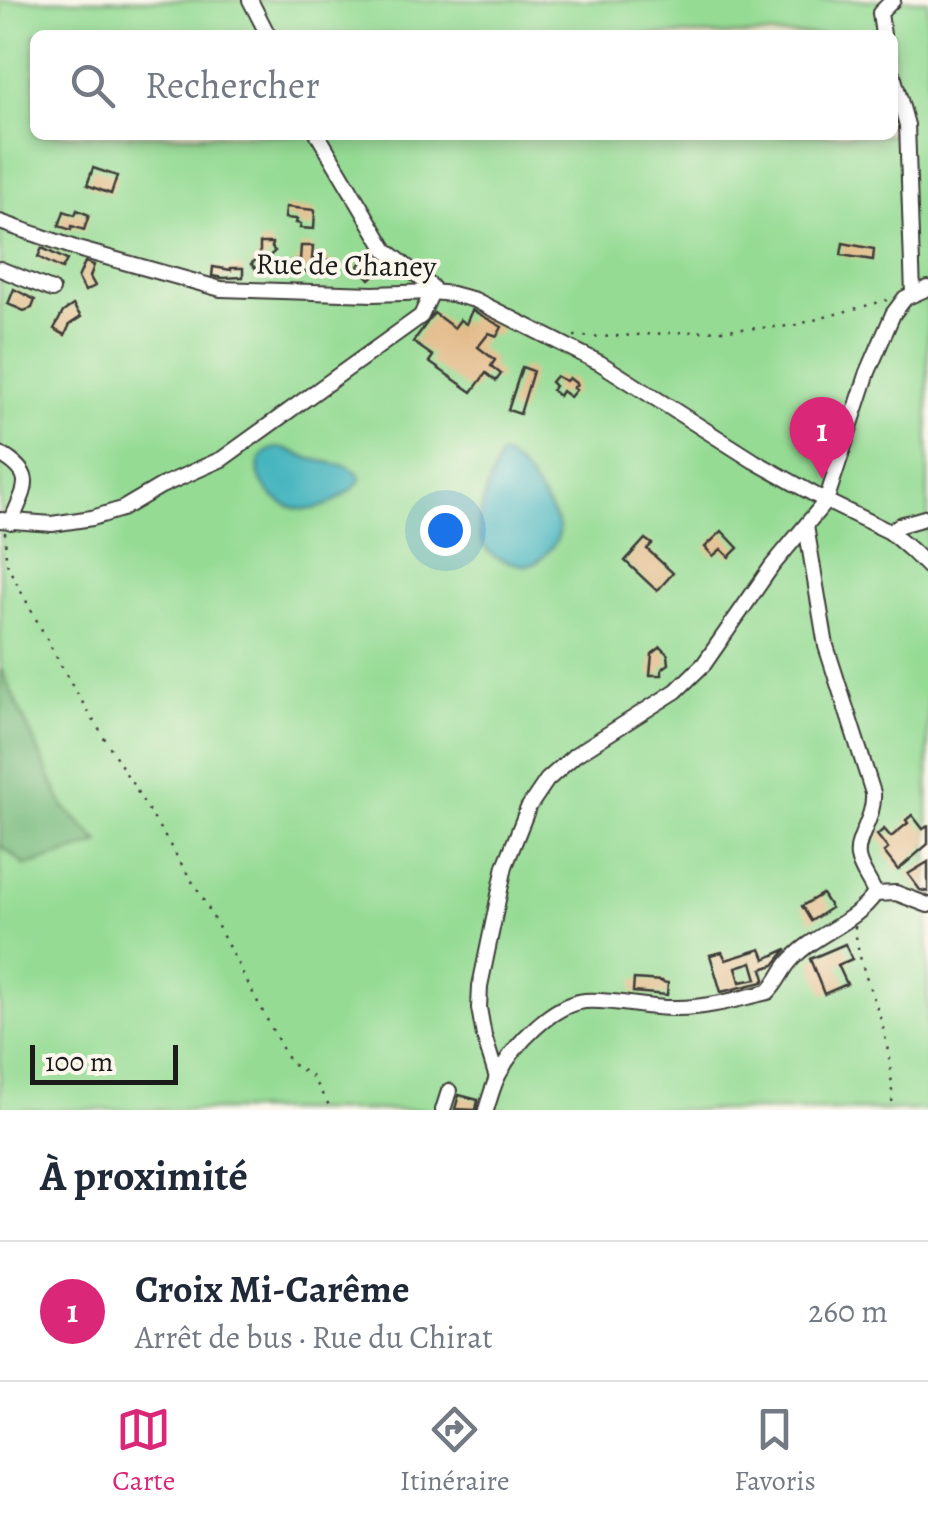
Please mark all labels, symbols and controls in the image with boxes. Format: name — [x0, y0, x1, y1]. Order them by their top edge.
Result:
search box — [30, 30, 898, 140]
icon: search — [65, 58, 120, 113]
text: Rechercher — [145, 59, 320, 111]
street label: Rue de Chaney — [255, 243, 437, 287]
pin: 1 — [790, 396, 854, 479]
your location — [420, 505, 471, 556]
scale bar — [30, 1040, 178, 1084]
text: 100 m — [45, 1043, 113, 1081]
text: À proximité — [40, 1147, 248, 1204]
text: Croix Mi-Carême — [135, 1263, 410, 1315]
text: 1 — [67, 1289, 78, 1333]
text: 260 m — [808, 1289, 888, 1333]
text: Arrêt de bus · Rue du Chirat — [135, 1315, 493, 1359]
tab: Carte — [112, 1402, 175, 1500]
tab: Itinéraire — [400, 1402, 510, 1500]
tab: Favoris — [734, 1402, 816, 1500]

